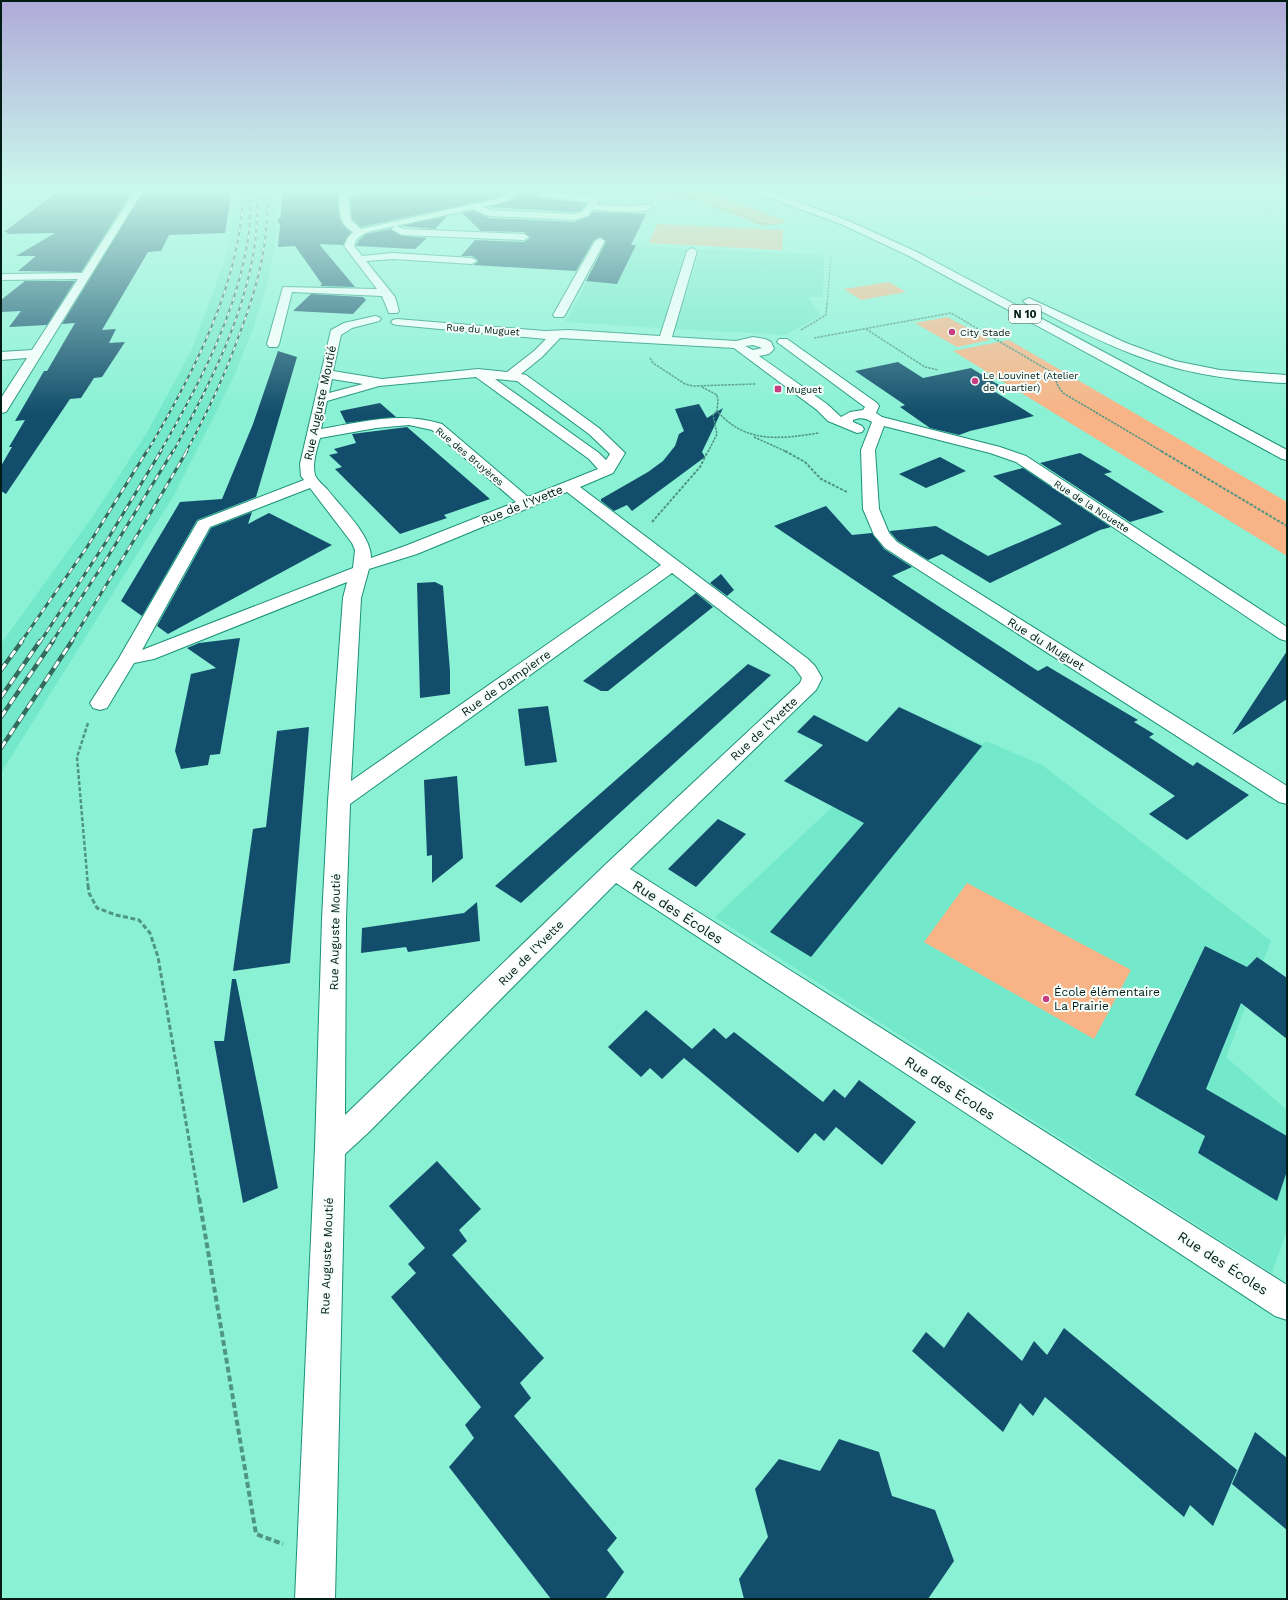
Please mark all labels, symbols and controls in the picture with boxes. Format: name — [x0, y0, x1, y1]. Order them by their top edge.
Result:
road number: N 10 — [1009, 305, 1041, 323]
street label: Rue du Muguet — [446, 321, 521, 338]
marker: City Stade — [947, 327, 957, 337]
place label: City Stade — [960, 327, 1011, 338]
street label: Rue Auguste Moutié — [301, 344, 339, 462]
place label: Le Louvinet (Atelier de quartier) — [983, 370, 1078, 393]
marker: Le Louvinet (Atelier de quartier) — [970, 376, 980, 386]
marker: Muguet — [773, 384, 783, 394]
place label: Muguet — [786, 384, 823, 395]
street label: Rue des Bruyères — [433, 425, 506, 488]
street label: Rue de la Nouette — [1052, 478, 1132, 535]
street label: Rue de l'Yvette — [479, 482, 565, 528]
street label: Rue du Muguet — [1005, 615, 1087, 673]
street label: Rue de Dampierre — [459, 647, 553, 719]
street label: Rue de l'Yvette — [728, 694, 801, 764]
street label: Rue Auguste Moutié — [327, 873, 343, 991]
street label: Rue des Écoles — [630, 877, 726, 947]
street label: Rue de l'Yvette — [495, 917, 567, 989]
place label: École élémentaire La Prairie — [1054, 985, 1160, 1013]
marker: École élémentaire La Prairie — [1041, 994, 1051, 1004]
street label: Rue des Écoles — [902, 1053, 998, 1123]
street label: Rue Auguste Moutié — [318, 1197, 336, 1315]
street label: Rue des Écoles — [1175, 1228, 1271, 1298]

